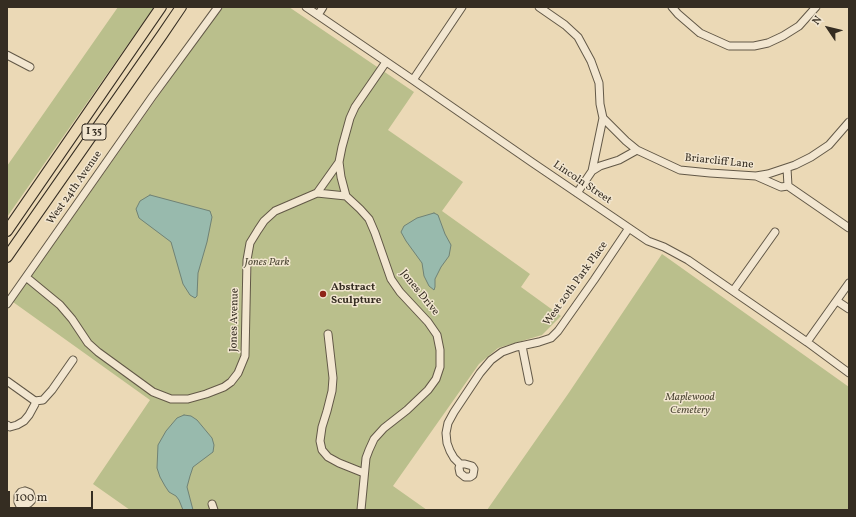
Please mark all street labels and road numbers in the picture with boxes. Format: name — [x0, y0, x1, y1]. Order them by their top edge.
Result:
road number: I 35 — [82, 124, 106, 140]
street label: West 24th Avenue — [45, 149, 105, 227]
street label: Briarcliff Lane — [684, 152, 754, 172]
street label: Lincoln Street — [550, 159, 614, 207]
street label: West 20th Park Place — [541, 239, 611, 329]
street label: Jones Drive — [397, 267, 441, 319]
street label: Jones Avenue — [228, 288, 242, 352]

